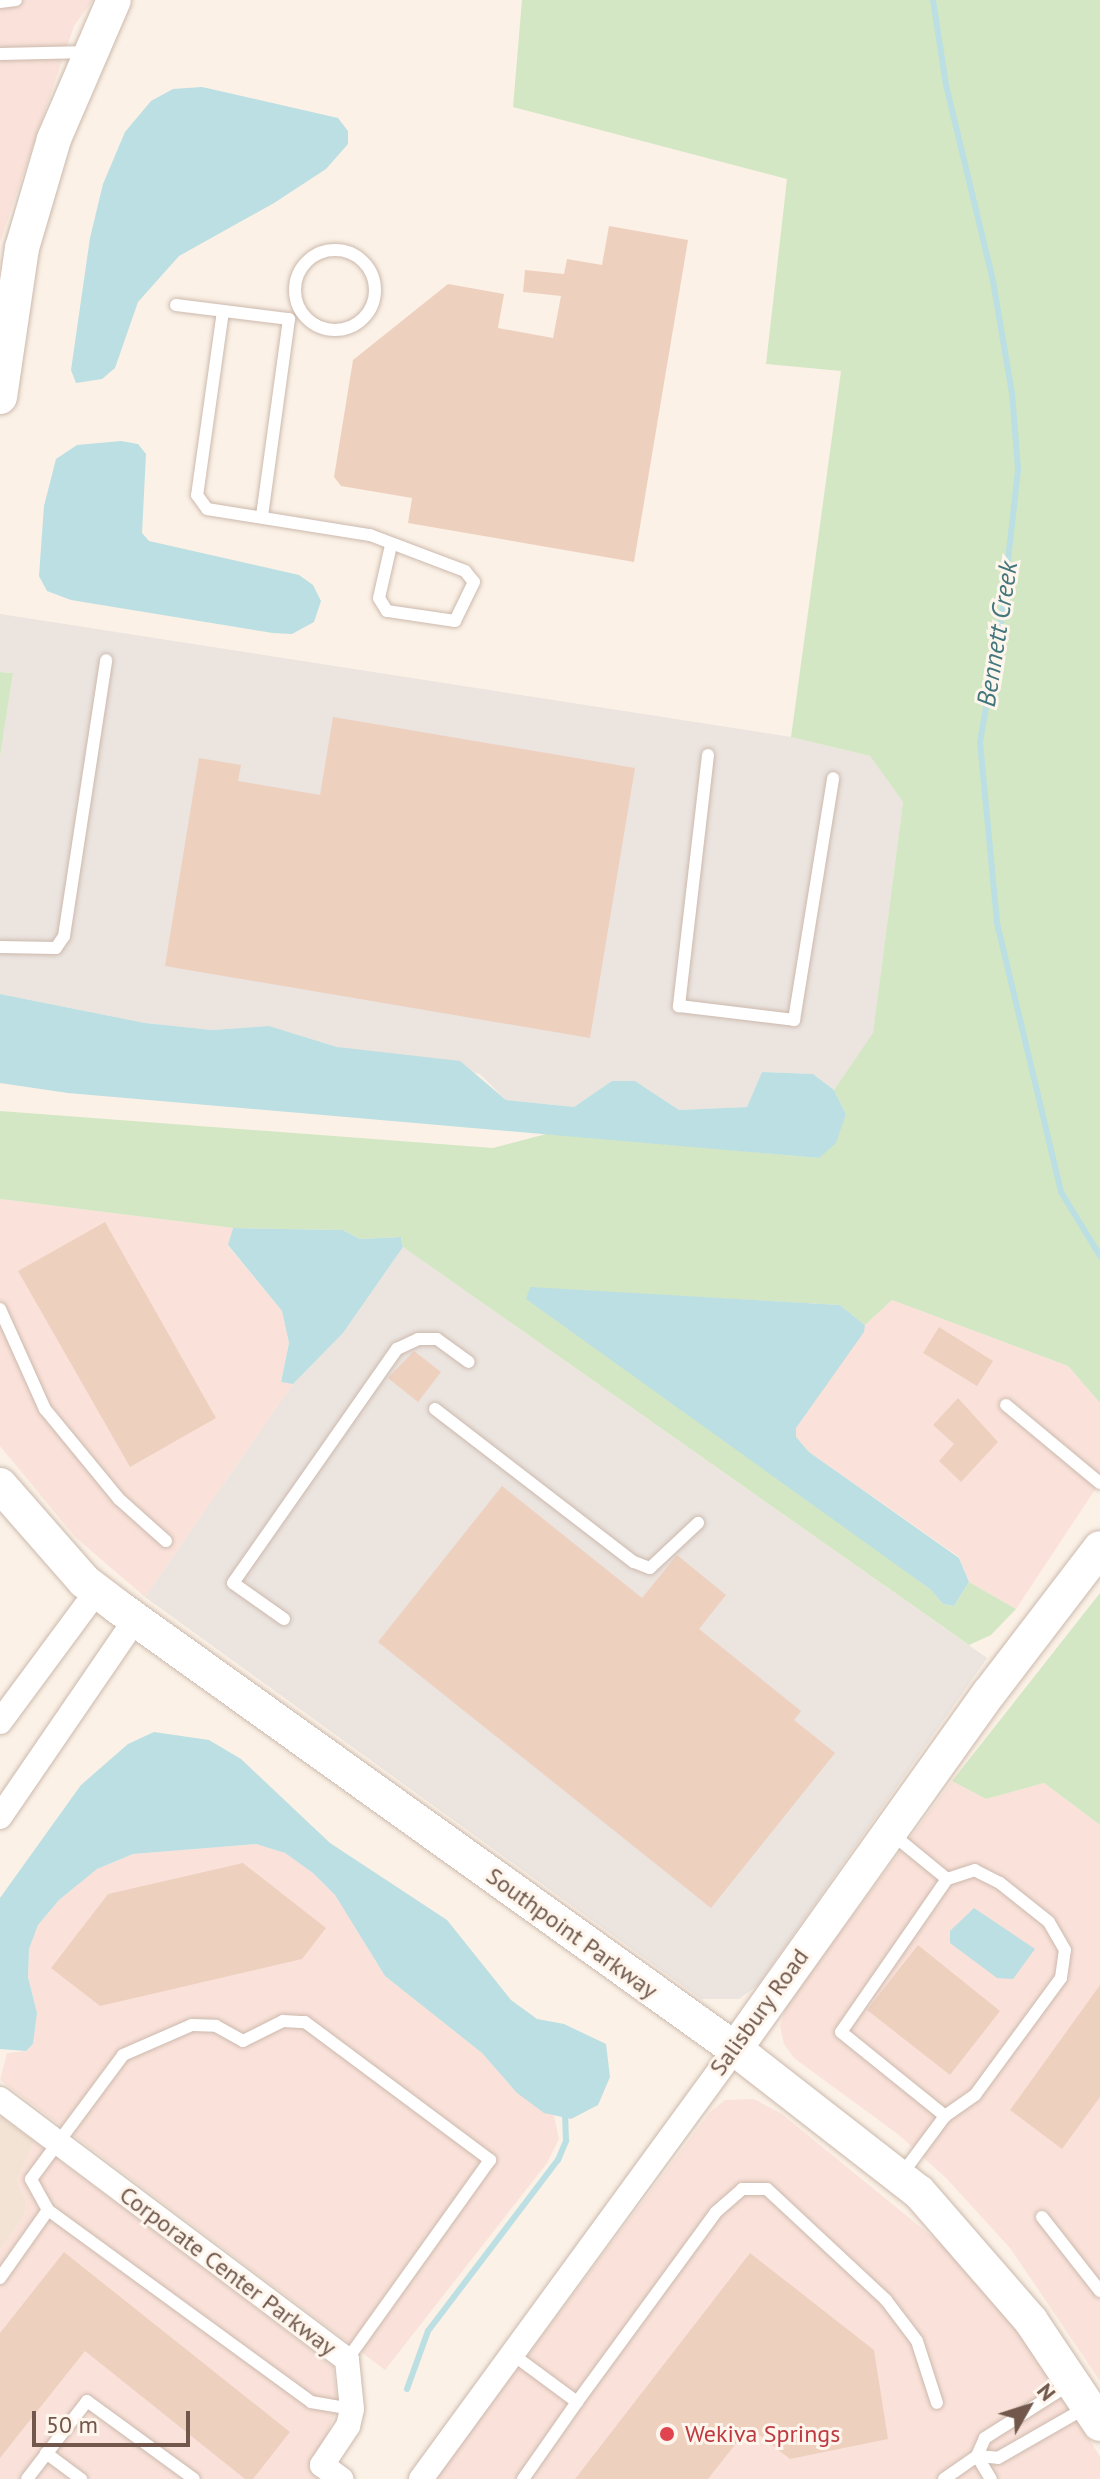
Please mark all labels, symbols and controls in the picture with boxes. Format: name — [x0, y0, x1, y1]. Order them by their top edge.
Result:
water label: Bennett Creek — [970, 559, 1024, 709]
street label: Southpoint Parkway — [481, 1861, 663, 2005]
street label: Salisbury Road — [703, 1943, 815, 2081]
street label: Corporate Center Parkway — [114, 2180, 342, 2362]
north arrow — [988, 2367, 1068, 2447]
text: N — [1031, 2377, 1062, 2406]
scale bar — [36, 2395, 194, 2445]
text: 50 m — [46, 2409, 98, 2440]
place label: Wekiva Springs — [685, 2420, 840, 2448]
marker: Wekiva Springs — [656, 2423, 678, 2445]

